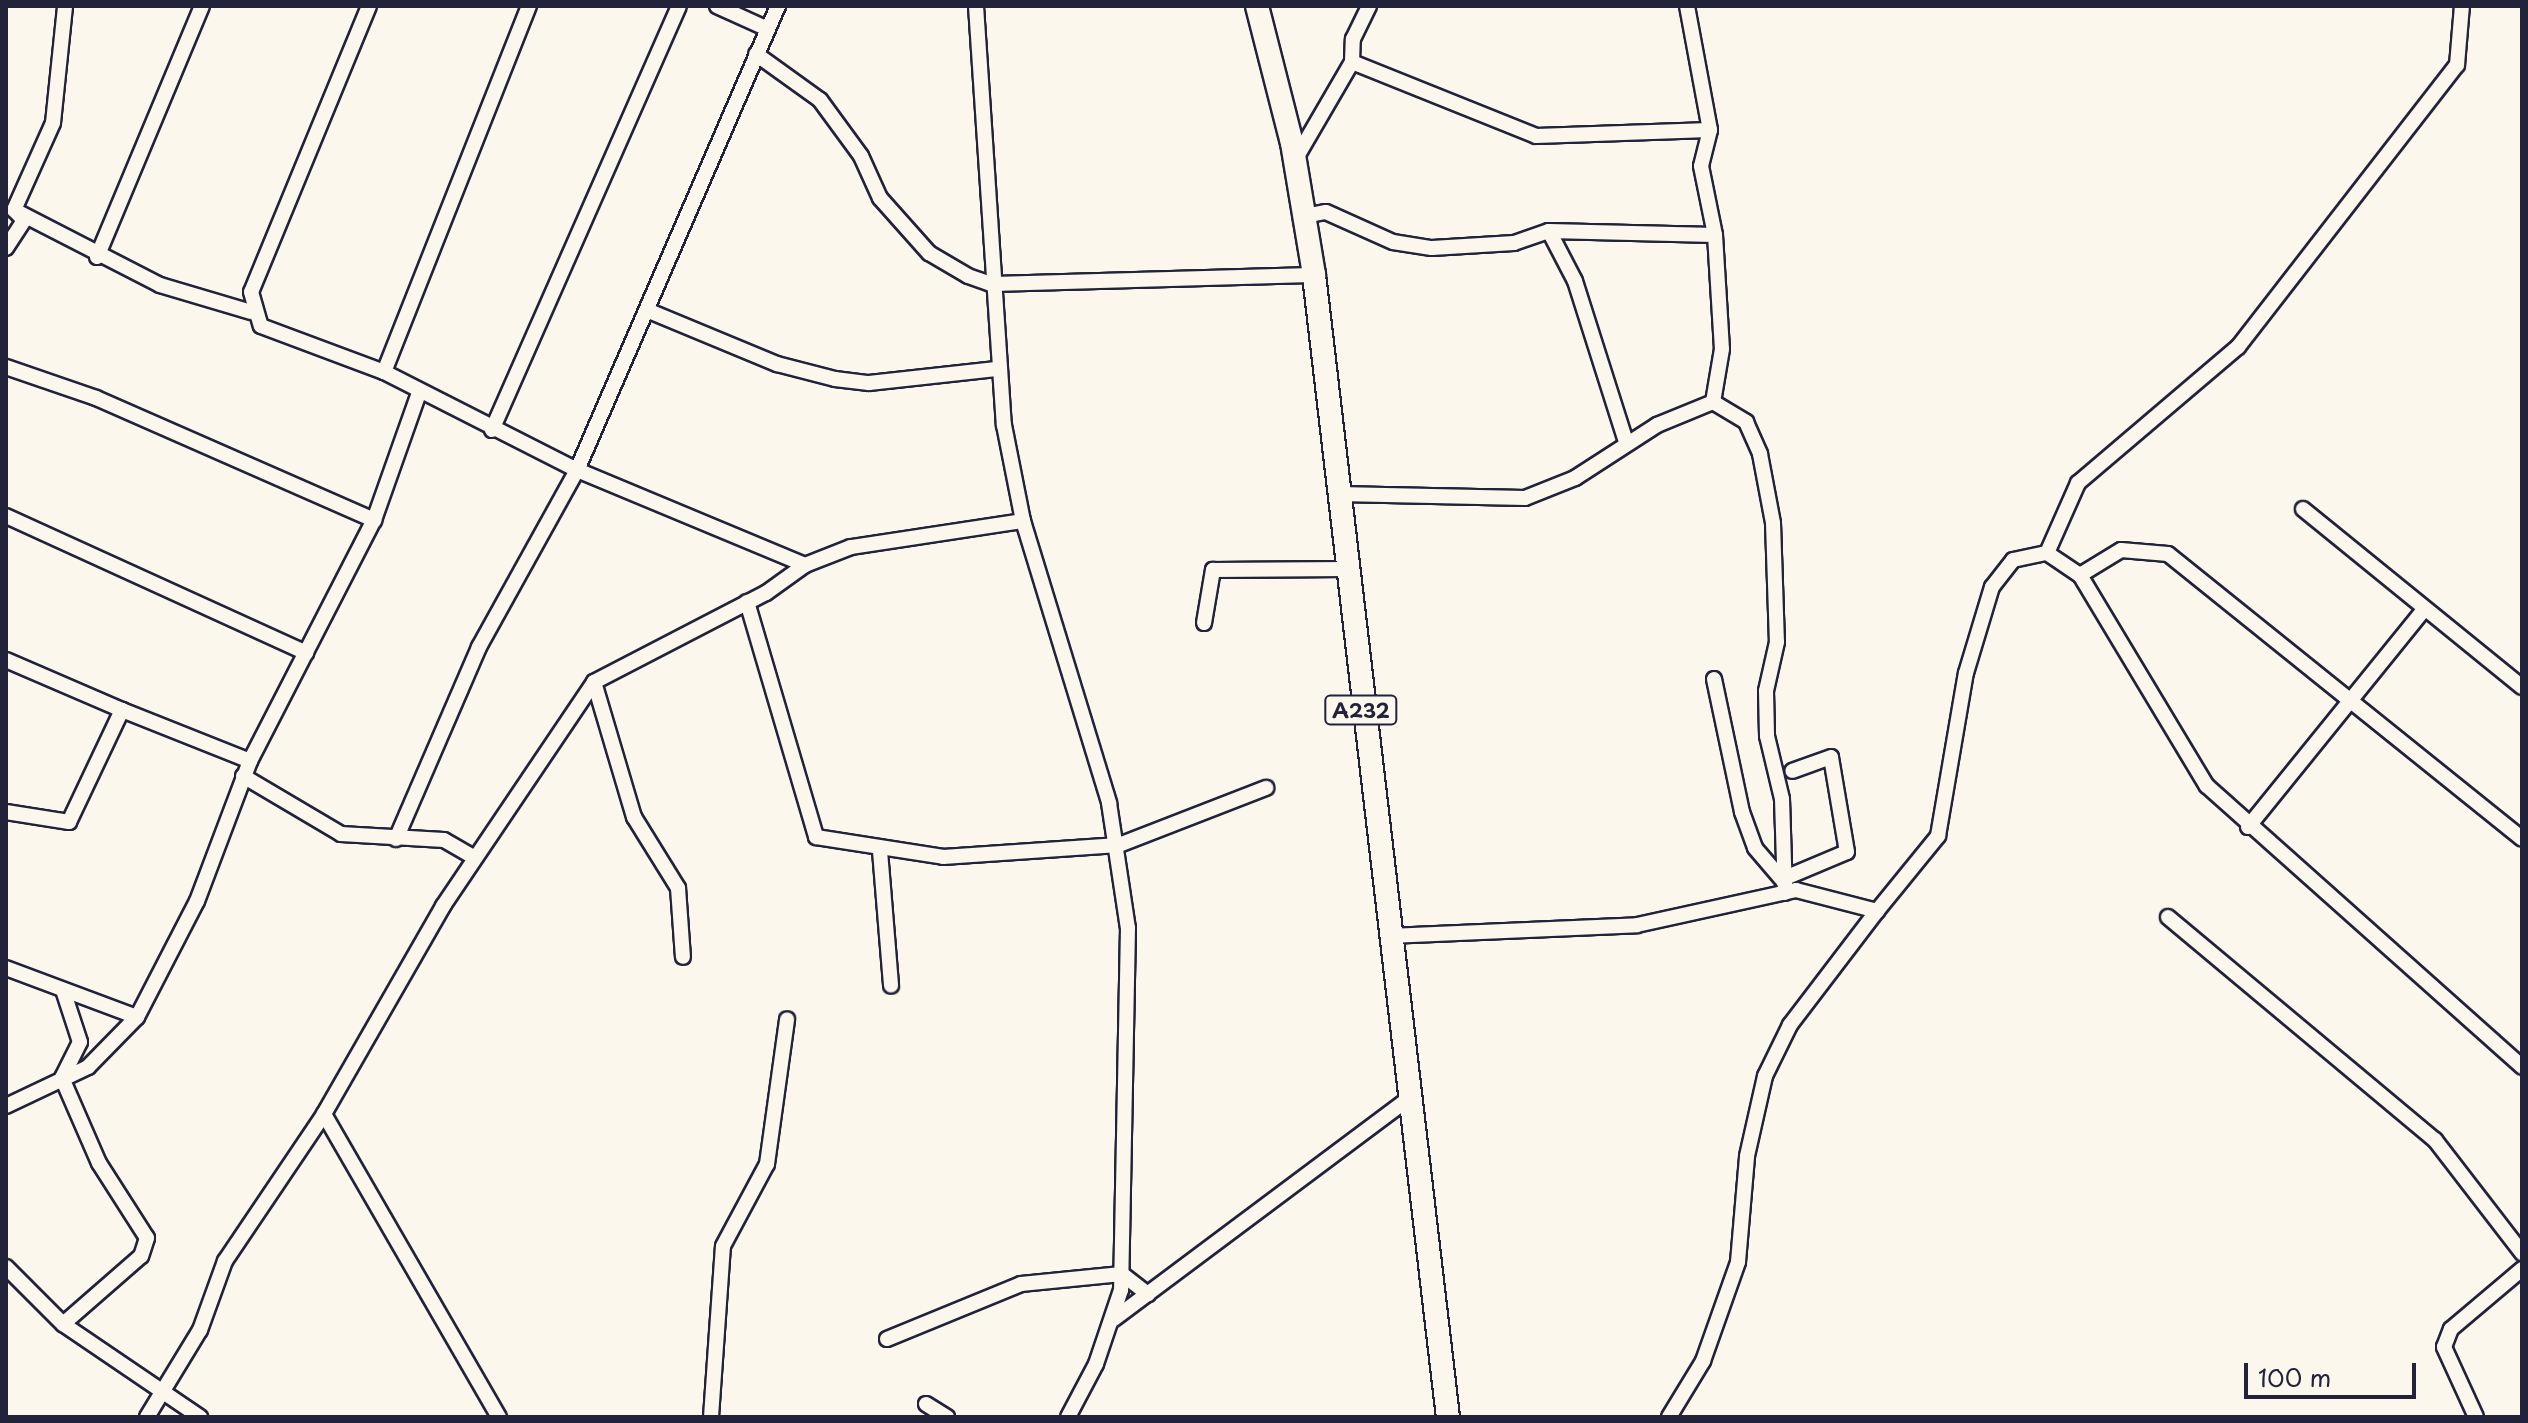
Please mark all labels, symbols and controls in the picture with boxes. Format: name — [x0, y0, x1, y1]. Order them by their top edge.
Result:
road number: A232 — [1323, 694, 1399, 726]
scale bar — [2248, 1347, 2420, 1397]
text: 100 m — [2258, 1359, 2331, 1395]

